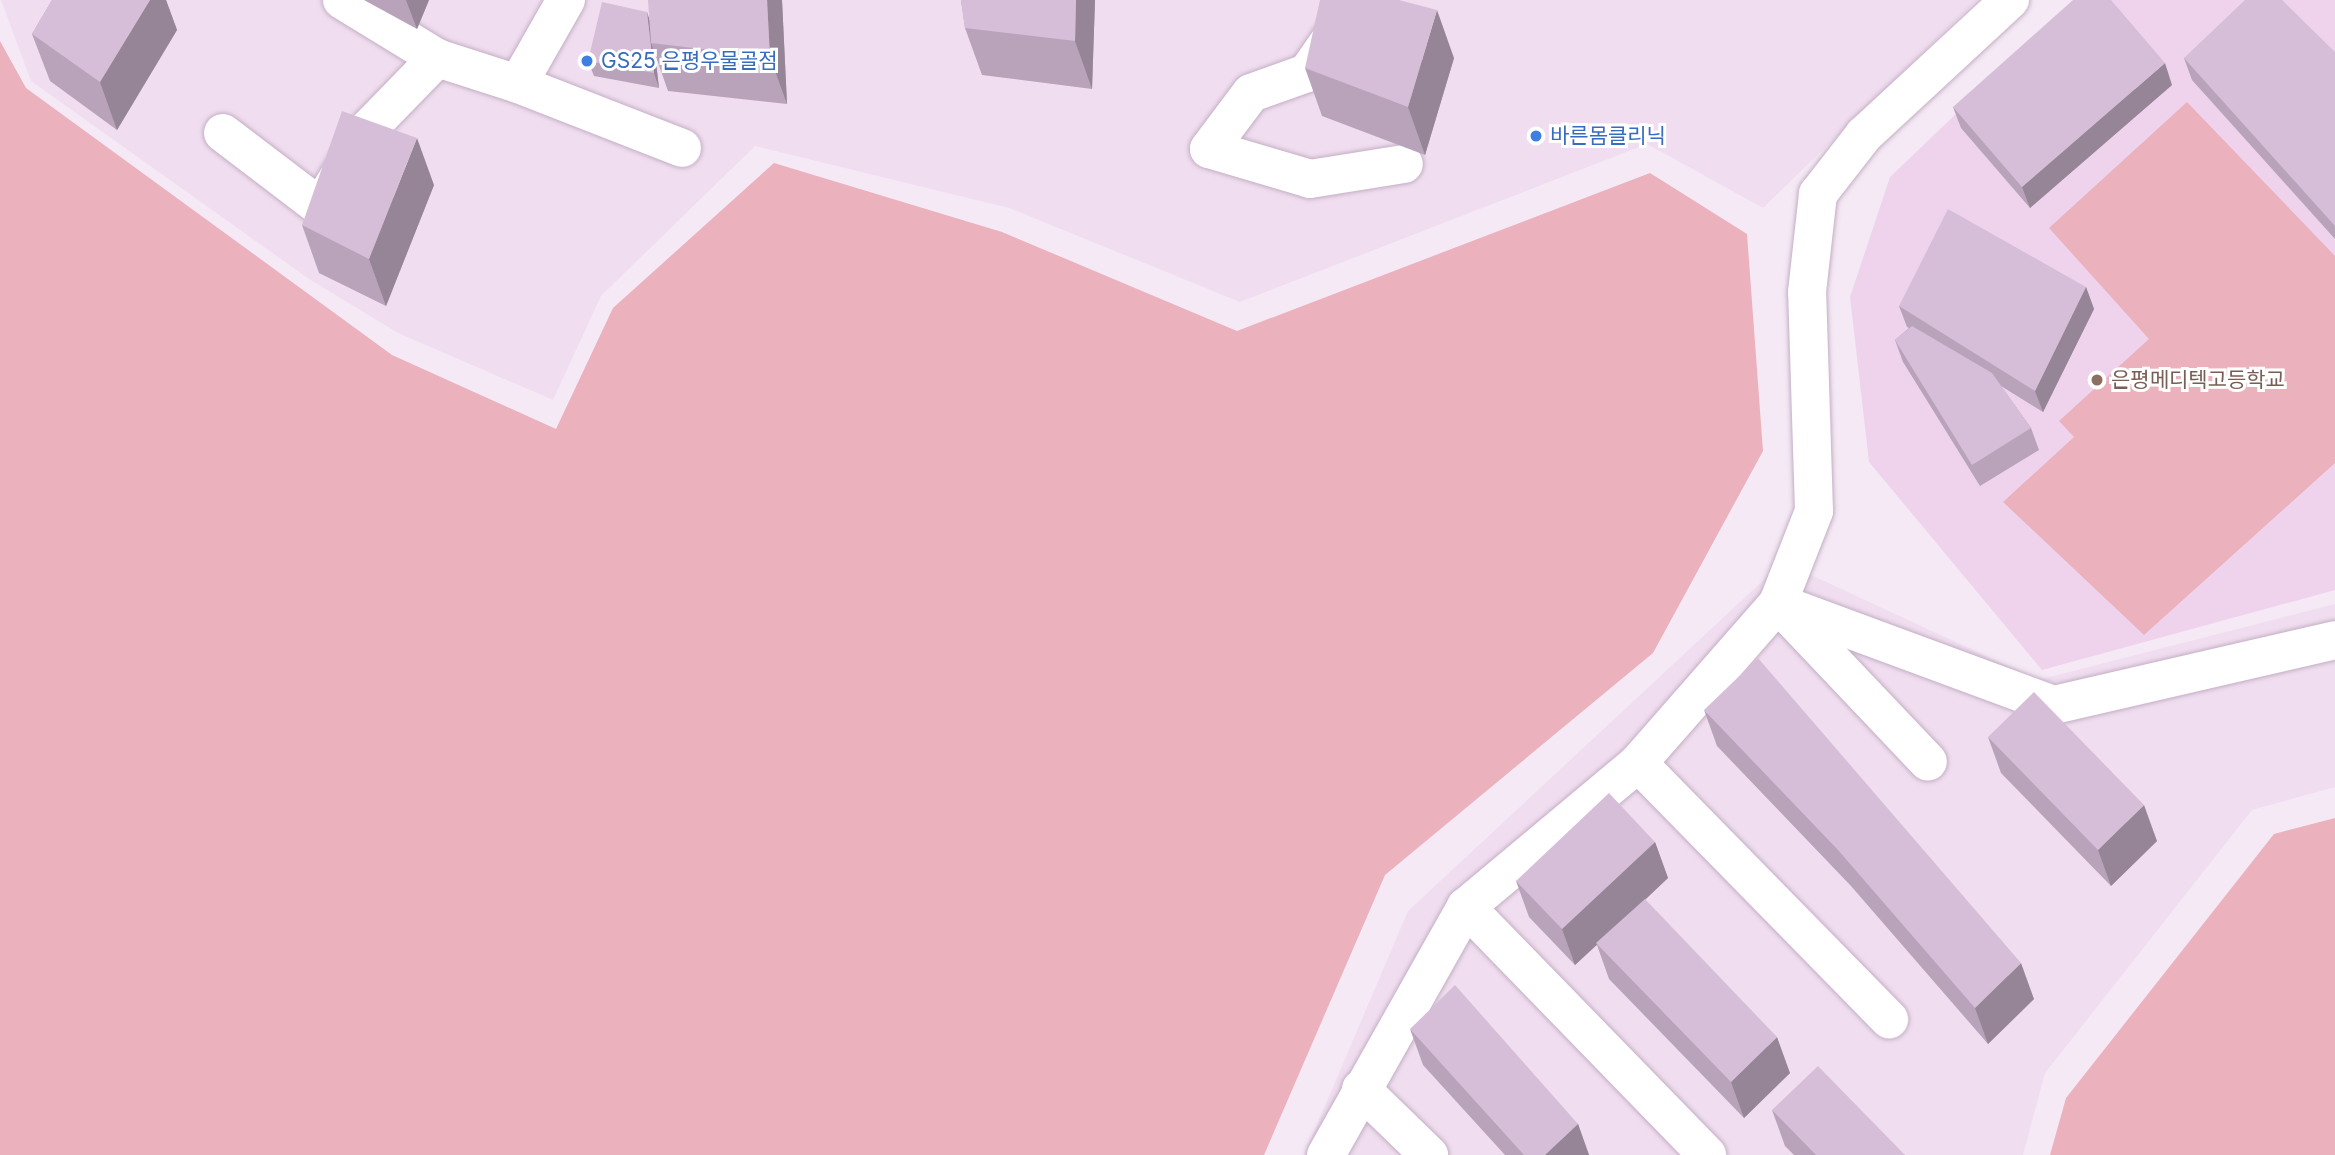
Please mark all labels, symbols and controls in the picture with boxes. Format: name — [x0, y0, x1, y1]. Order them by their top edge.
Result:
place label: GS25 은평우물골점 — [601, 48, 778, 74]
marker: GS25 은평우물골점 — [579, 53, 595, 69]
place label: 바른몸클리닉 — [1550, 123, 1666, 149]
marker: 바른몸클리닉 — [1528, 128, 1544, 144]
place label: 은평메디텍고등학교 — [2111, 367, 2285, 393]
marker: 은평메디텍고등학교 — [2089, 372, 2105, 388]

